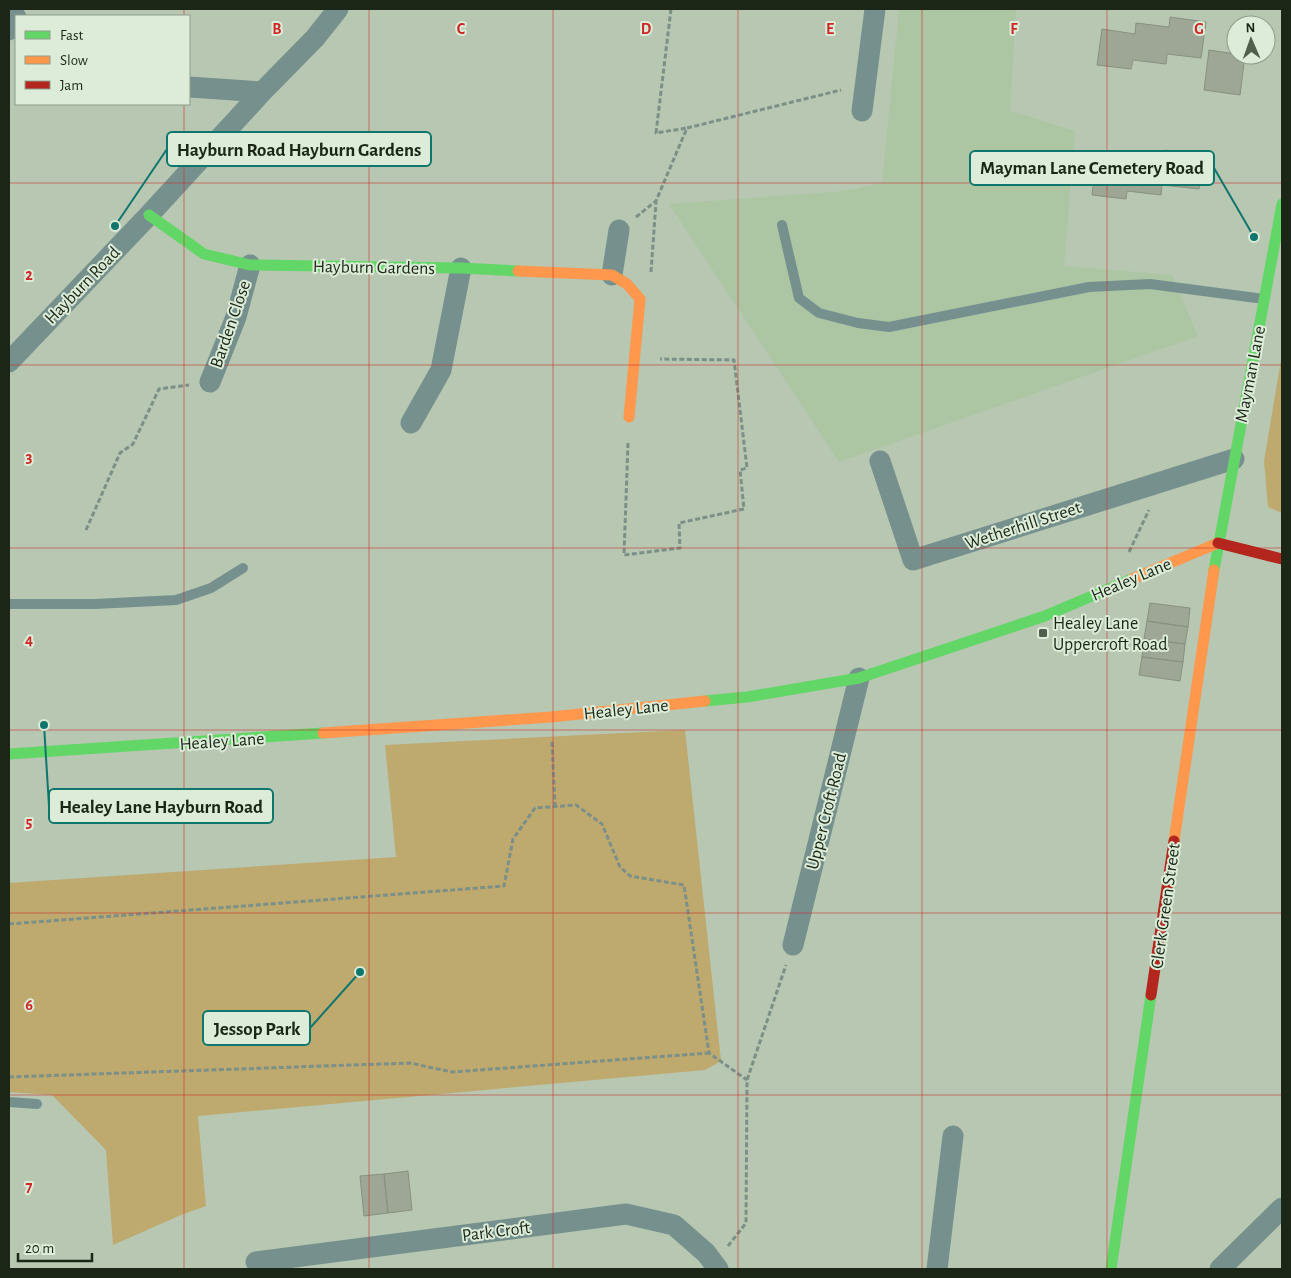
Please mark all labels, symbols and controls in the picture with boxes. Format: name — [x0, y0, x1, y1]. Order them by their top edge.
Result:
legend — [15, 15, 190, 105]
north arrow — [1226, 15, 1276, 65]
text: B — [272, 21, 282, 37]
text: C — [457, 21, 466, 37]
text: D — [641, 21, 652, 37]
text: E — [826, 21, 834, 37]
text: F — [1010, 21, 1018, 37]
text: G — [1194, 21, 1204, 37]
text: N — [1245, 21, 1256, 35]
text: Fast — [60, 28, 84, 43]
text: Slow — [60, 53, 88, 68]
text: Jam — [60, 78, 83, 93]
callout: Hayburn Road Hayburn Gardens — [167, 132, 431, 166]
text: Hayburn Road Hayburn Gardens — [177, 141, 421, 160]
callout: Mayman Lane Cemetery Road — [970, 151, 1214, 185]
text: Mayman Lane Cemetery Road — [980, 159, 1204, 178]
street label: Hayburn Road — [42, 244, 124, 328]
street label: Hayburn Gardens — [313, 258, 435, 278]
text: 2 — [25, 267, 33, 283]
street label: Barden Close — [208, 278, 254, 370]
street label: Mayman Lane — [1233, 324, 1269, 424]
text: 3 — [26, 449, 33, 465]
street label: Wetherhill Street — [963, 499, 1084, 553]
street label: Healey Lane — [1089, 555, 1174, 605]
place label: Healey Lane Uppercroft Road — [1053, 615, 1167, 654]
marker: Healey Lane Uppercroft Road — [1037, 627, 1049, 639]
text: 4 — [25, 632, 33, 648]
street label: Healey Lane — [583, 697, 669, 723]
street label: Healey Lane — [179, 730, 265, 754]
street label: Upper Croft Road — [804, 751, 850, 871]
callout: Healey Lane Hayburn Road — [49, 789, 273, 823]
text: Healey Lane Hayburn Road — [59, 798, 263, 817]
text: 5 — [26, 814, 33, 830]
street label: Clerk Green Street — [1148, 842, 1184, 970]
text: 6 — [25, 997, 33, 1013]
callout: Jessop Park — [203, 1011, 310, 1045]
text: Jessop Park — [214, 1020, 301, 1039]
text: 7 — [26, 1179, 33, 1195]
street label: Park Croft — [461, 1219, 532, 1245]
scale bar — [18, 1230, 91, 1262]
text: 20 m — [25, 1241, 54, 1256]

